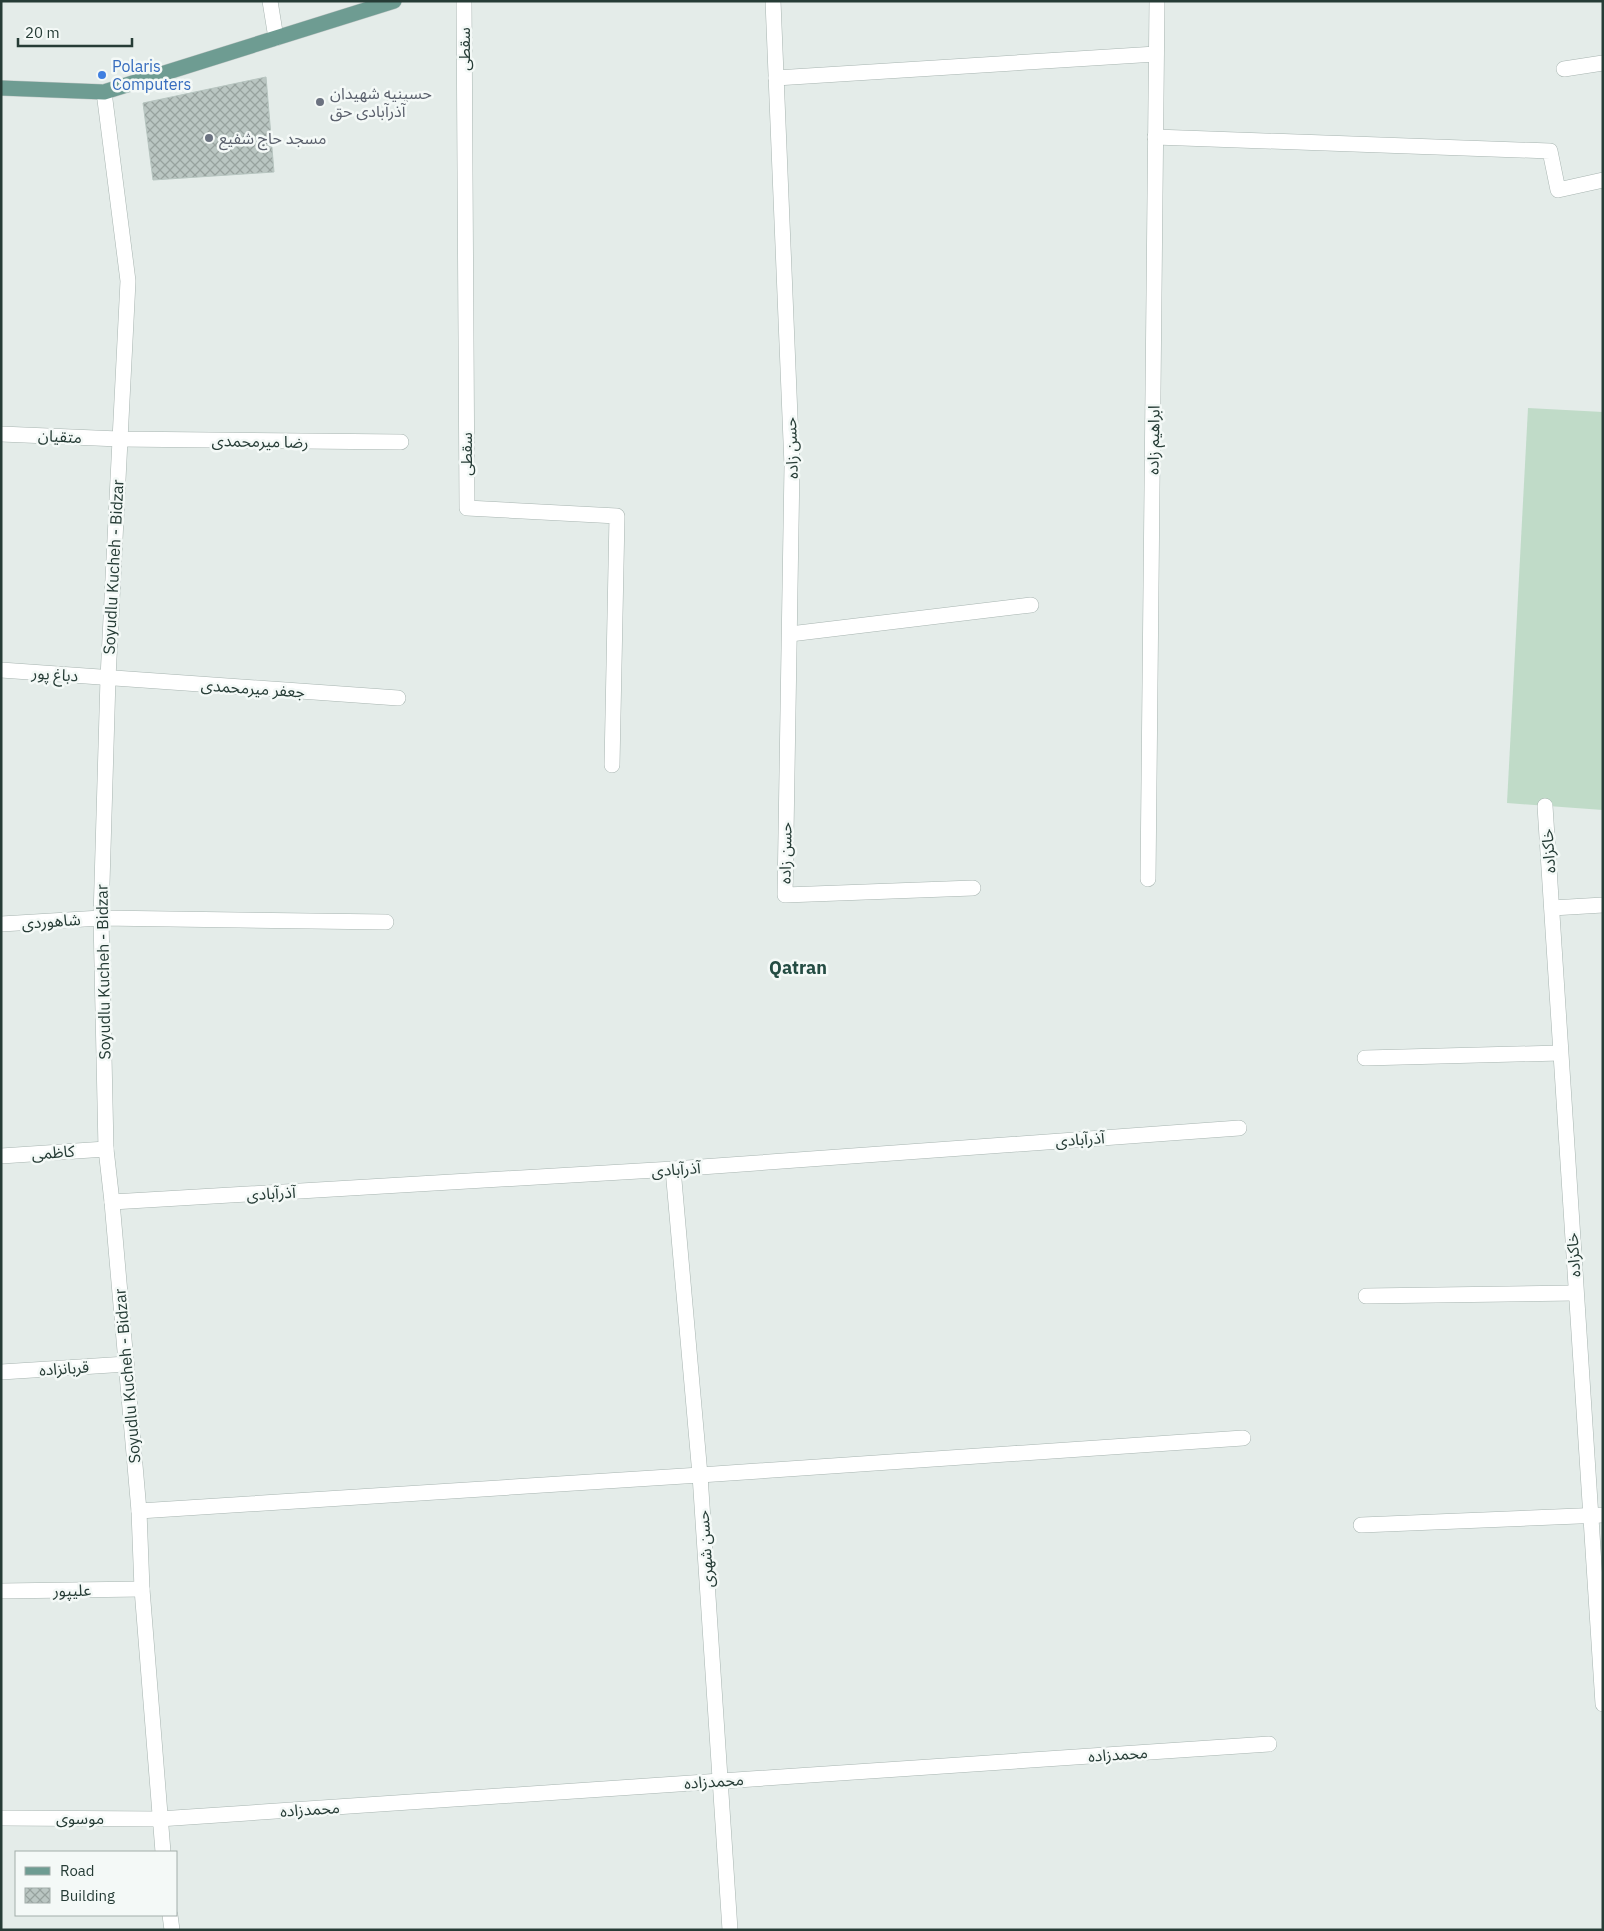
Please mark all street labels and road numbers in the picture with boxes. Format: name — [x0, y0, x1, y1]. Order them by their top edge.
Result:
street label: سقطی — [454, 27, 474, 71]
street label: ابراهیم زاده — [1142, 405, 1167, 475]
street label: حسن زاده — [780, 417, 802, 479]
street label: متقیان — [38, 425, 82, 447]
street label: رضا میرمحمدی — [211, 430, 309, 452]
street label: سقطی — [456, 432, 476, 476]
street label: Soyudlu Kucheh - Bidzar — [98, 479, 128, 655]
street label: دباغ پور — [30, 662, 79, 689]
street label: جعفر میرمحمدی — [200, 674, 306, 702]
street label: حسن زاده — [774, 822, 796, 884]
street label: خاکزاده — [1536, 828, 1560, 874]
street label: Soyudlu Kucheh - Bidzar — [91, 884, 115, 1060]
street label: شاهوردی — [21, 909, 81, 933]
street label: آذرآبادی — [1055, 1127, 1107, 1151]
street label: کاظمی — [31, 1140, 76, 1163]
street label: آذرآبادی — [651, 1157, 703, 1181]
street label: آذرآبادی — [246, 1182, 297, 1204]
street label: خاکزاده — [1561, 1232, 1585, 1278]
street label: Soyudlu Kucheh - Bidzar — [109, 1288, 145, 1464]
street label: قربانزاده — [38, 1356, 90, 1380]
street label: حسن شهری — [692, 1510, 718, 1588]
street label: علیپور — [52, 1580, 91, 1601]
street label: محمدزاده — [1088, 1742, 1148, 1766]
street label: محمدزاده — [684, 1769, 744, 1793]
street label: محمدزاده — [280, 1797, 340, 1821]
street label: موسوی — [56, 1808, 104, 1828]

